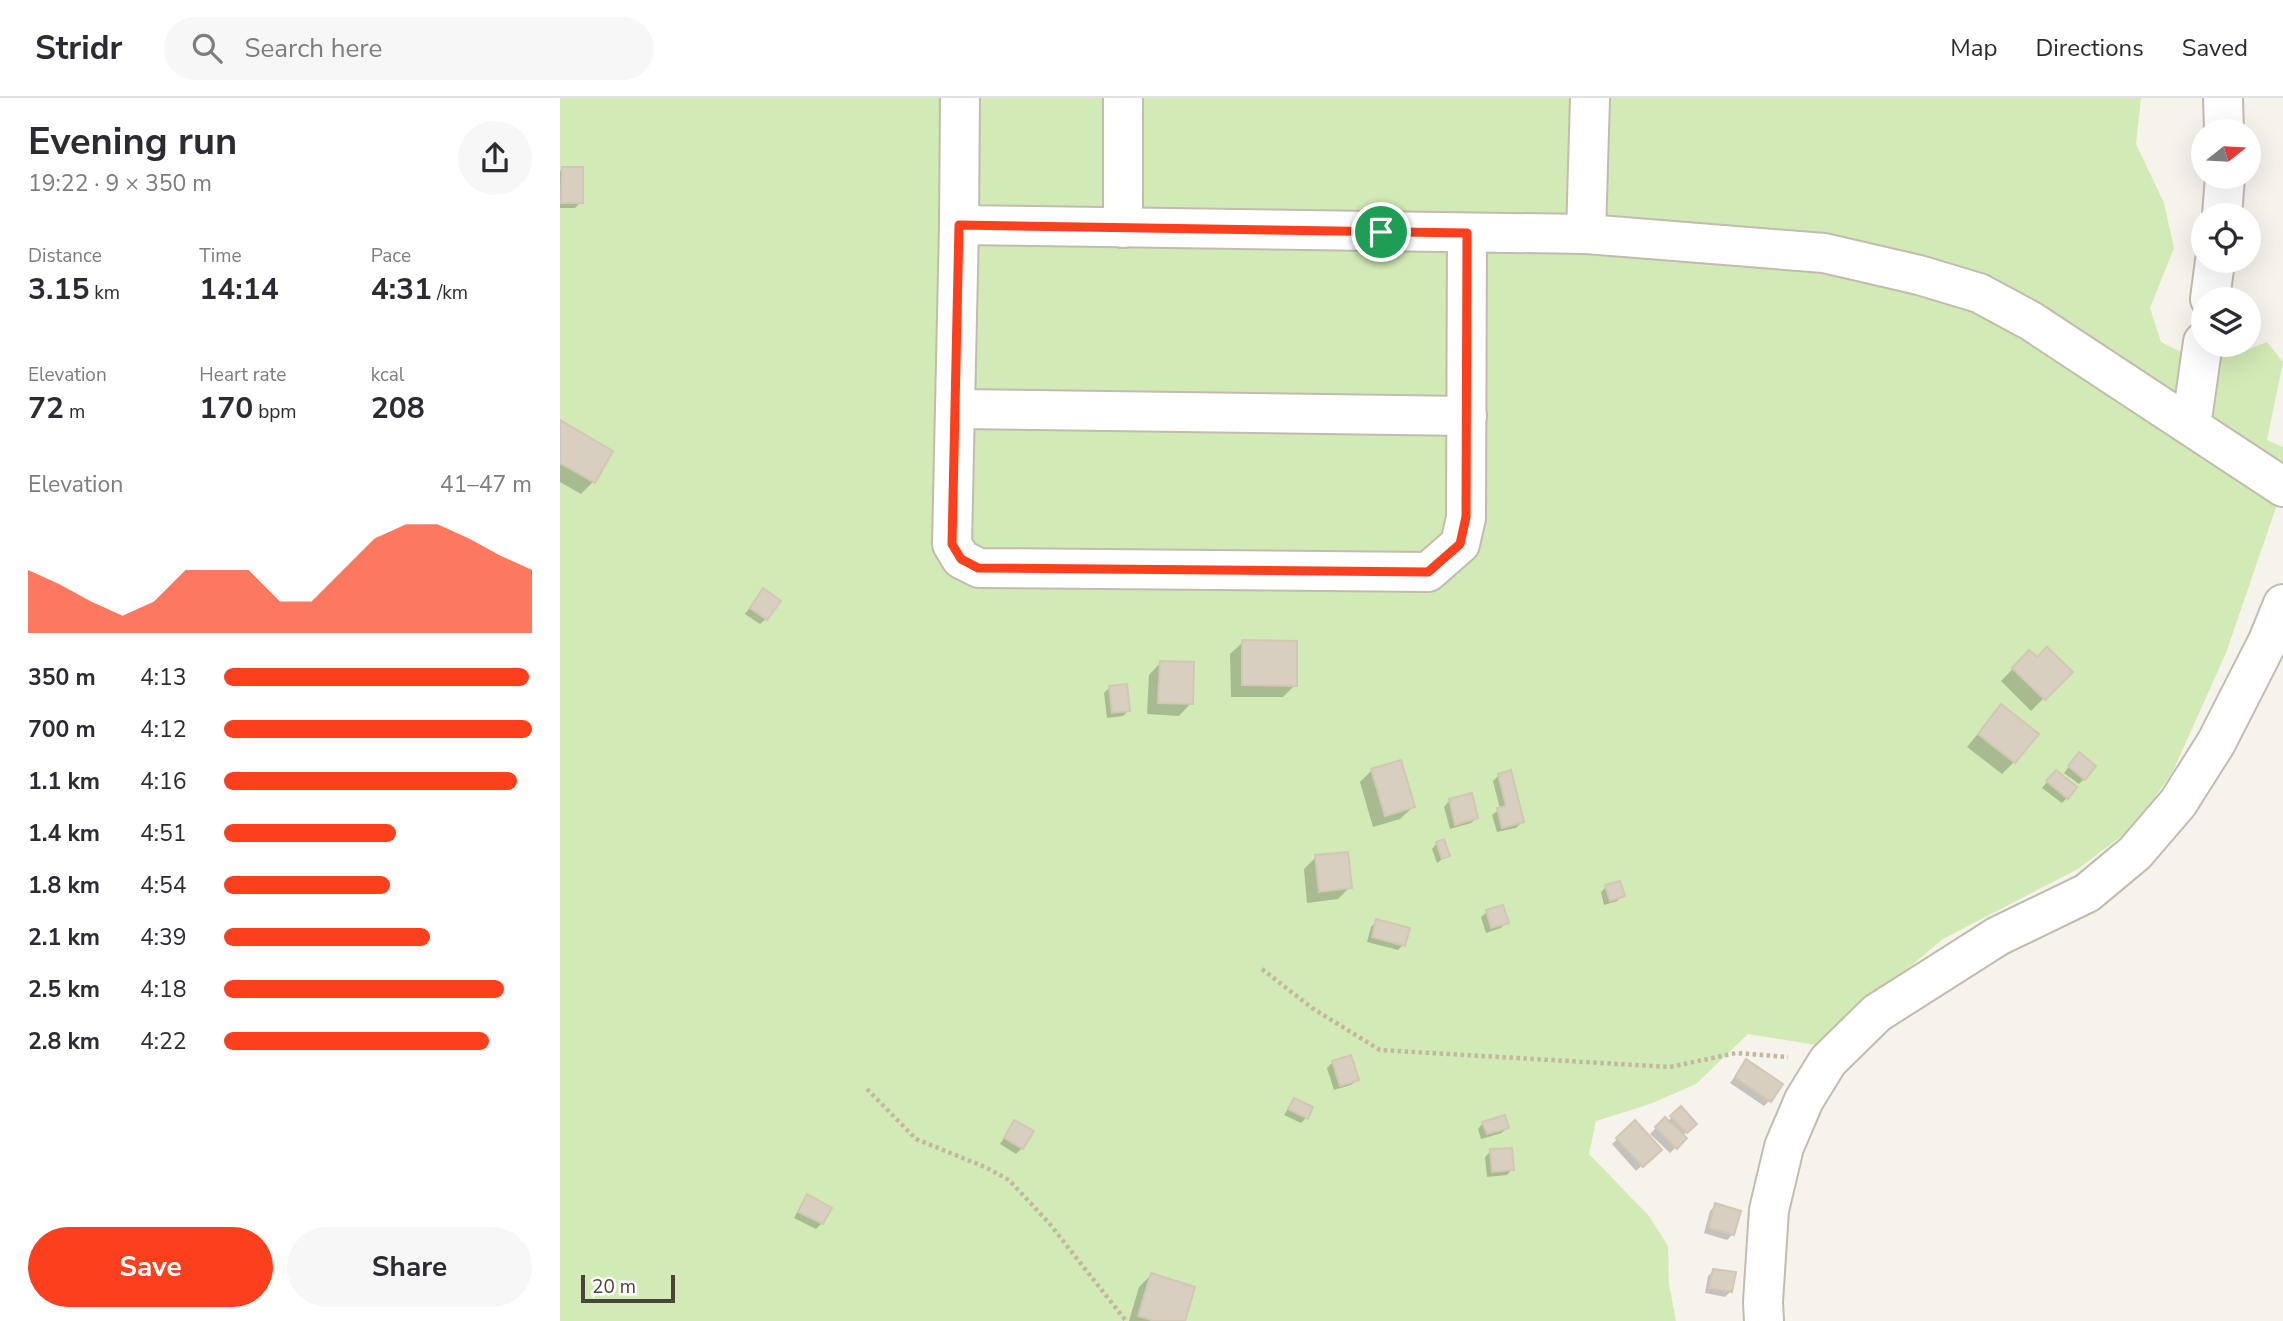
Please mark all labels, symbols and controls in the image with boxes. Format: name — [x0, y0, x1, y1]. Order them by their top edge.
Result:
search box — [164, 17, 654, 80]
text: Stridr — [35, 26, 122, 71]
icon: search — [188, 29, 226, 67]
text: Search here — [244, 31, 382, 66]
text: Map — [1950, 32, 1997, 64]
text: Directions — [2035, 32, 2144, 64]
text: Saved — [2182, 32, 2248, 64]
text: Evening run — [28, 116, 237, 167]
north arrow — [2191, 119, 2261, 189]
map controls — [2191, 119, 2261, 357]
button: share — [458, 121, 532, 195]
text: 19:22 · 9 × 350 m — [28, 168, 212, 199]
pin — [1351, 202, 1411, 262]
button: locate — [2191, 203, 2261, 273]
icon: arrive — [1362, 213, 1400, 251]
text: Distance — [28, 243, 102, 269]
text: Time — [199, 243, 242, 269]
text: Pace — [371, 243, 411, 269]
text: 3.15 — [28, 269, 89, 310]
text: 14:14 — [199, 269, 279, 310]
text: 4:31 — [371, 269, 432, 310]
text: km — [89, 280, 120, 306]
text: /km — [432, 280, 468, 306]
button: layers — [2191, 287, 2261, 357]
text: Elevation — [28, 362, 107, 388]
text: Heart rate — [199, 362, 286, 388]
text: kcal — [371, 362, 404, 388]
text: 72 — [28, 388, 64, 429]
text: 170 — [199, 388, 253, 429]
text: 208 — [371, 388, 425, 429]
text: m — [64, 399, 85, 425]
text: bpm — [253, 399, 297, 425]
text: Elevation — [28, 469, 123, 500]
text: 41–47 m — [440, 469, 532, 500]
text: 350 m — [28, 662, 96, 693]
text: 4:13 — [140, 662, 187, 693]
text: 700 m — [28, 714, 96, 745]
text: 4:12 — [140, 714, 187, 745]
text: 1.1 km — [28, 766, 100, 797]
text: 4:16 — [140, 766, 187, 797]
text: 1.4 km — [28, 818, 100, 849]
text: 4:51 — [140, 818, 187, 849]
text: 1.8 km — [28, 870, 100, 901]
text: 4:54 — [140, 870, 187, 901]
text: 2.1 km — [28, 922, 100, 953]
text: 4:39 — [140, 922, 187, 953]
text: 2.5 km — [28, 974, 100, 1005]
text: 4:18 — [140, 974, 187, 1005]
text: 2.8 km — [28, 1026, 100, 1057]
text: 4:22 — [140, 1026, 187, 1057]
button: Save — [28, 1227, 273, 1307]
button: Share — [287, 1227, 532, 1307]
scale bar — [581, 1272, 676, 1304]
text: 20 m — [592, 1274, 636, 1300]

